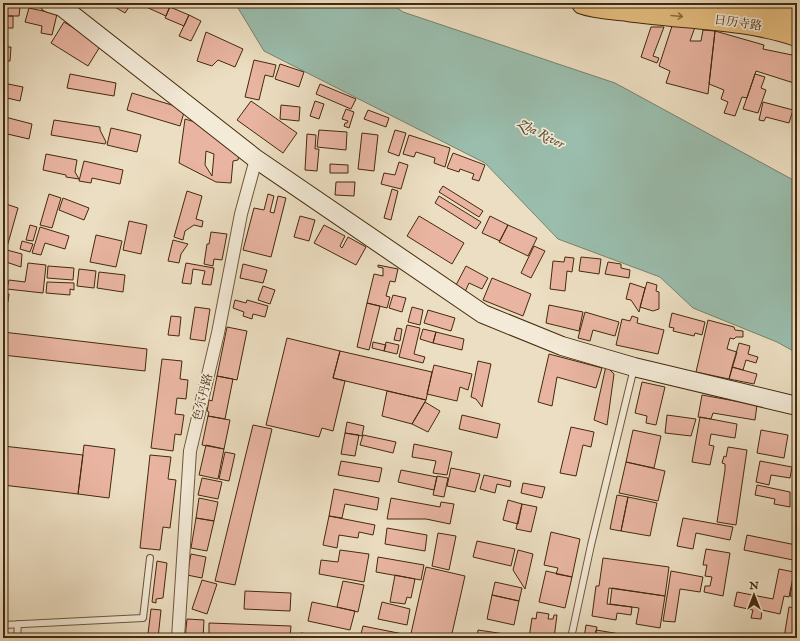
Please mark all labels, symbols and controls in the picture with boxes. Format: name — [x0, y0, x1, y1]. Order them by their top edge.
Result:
one-way arrow — [670, 12, 683, 20]
street label: 日历寺路 — [713, 12, 763, 34]
water label: Zha River — [514, 115, 568, 154]
street label: 色尔丹路 — [190, 372, 216, 422]
north arrow — [734, 575, 774, 615]
text: N — [748, 579, 759, 593]

